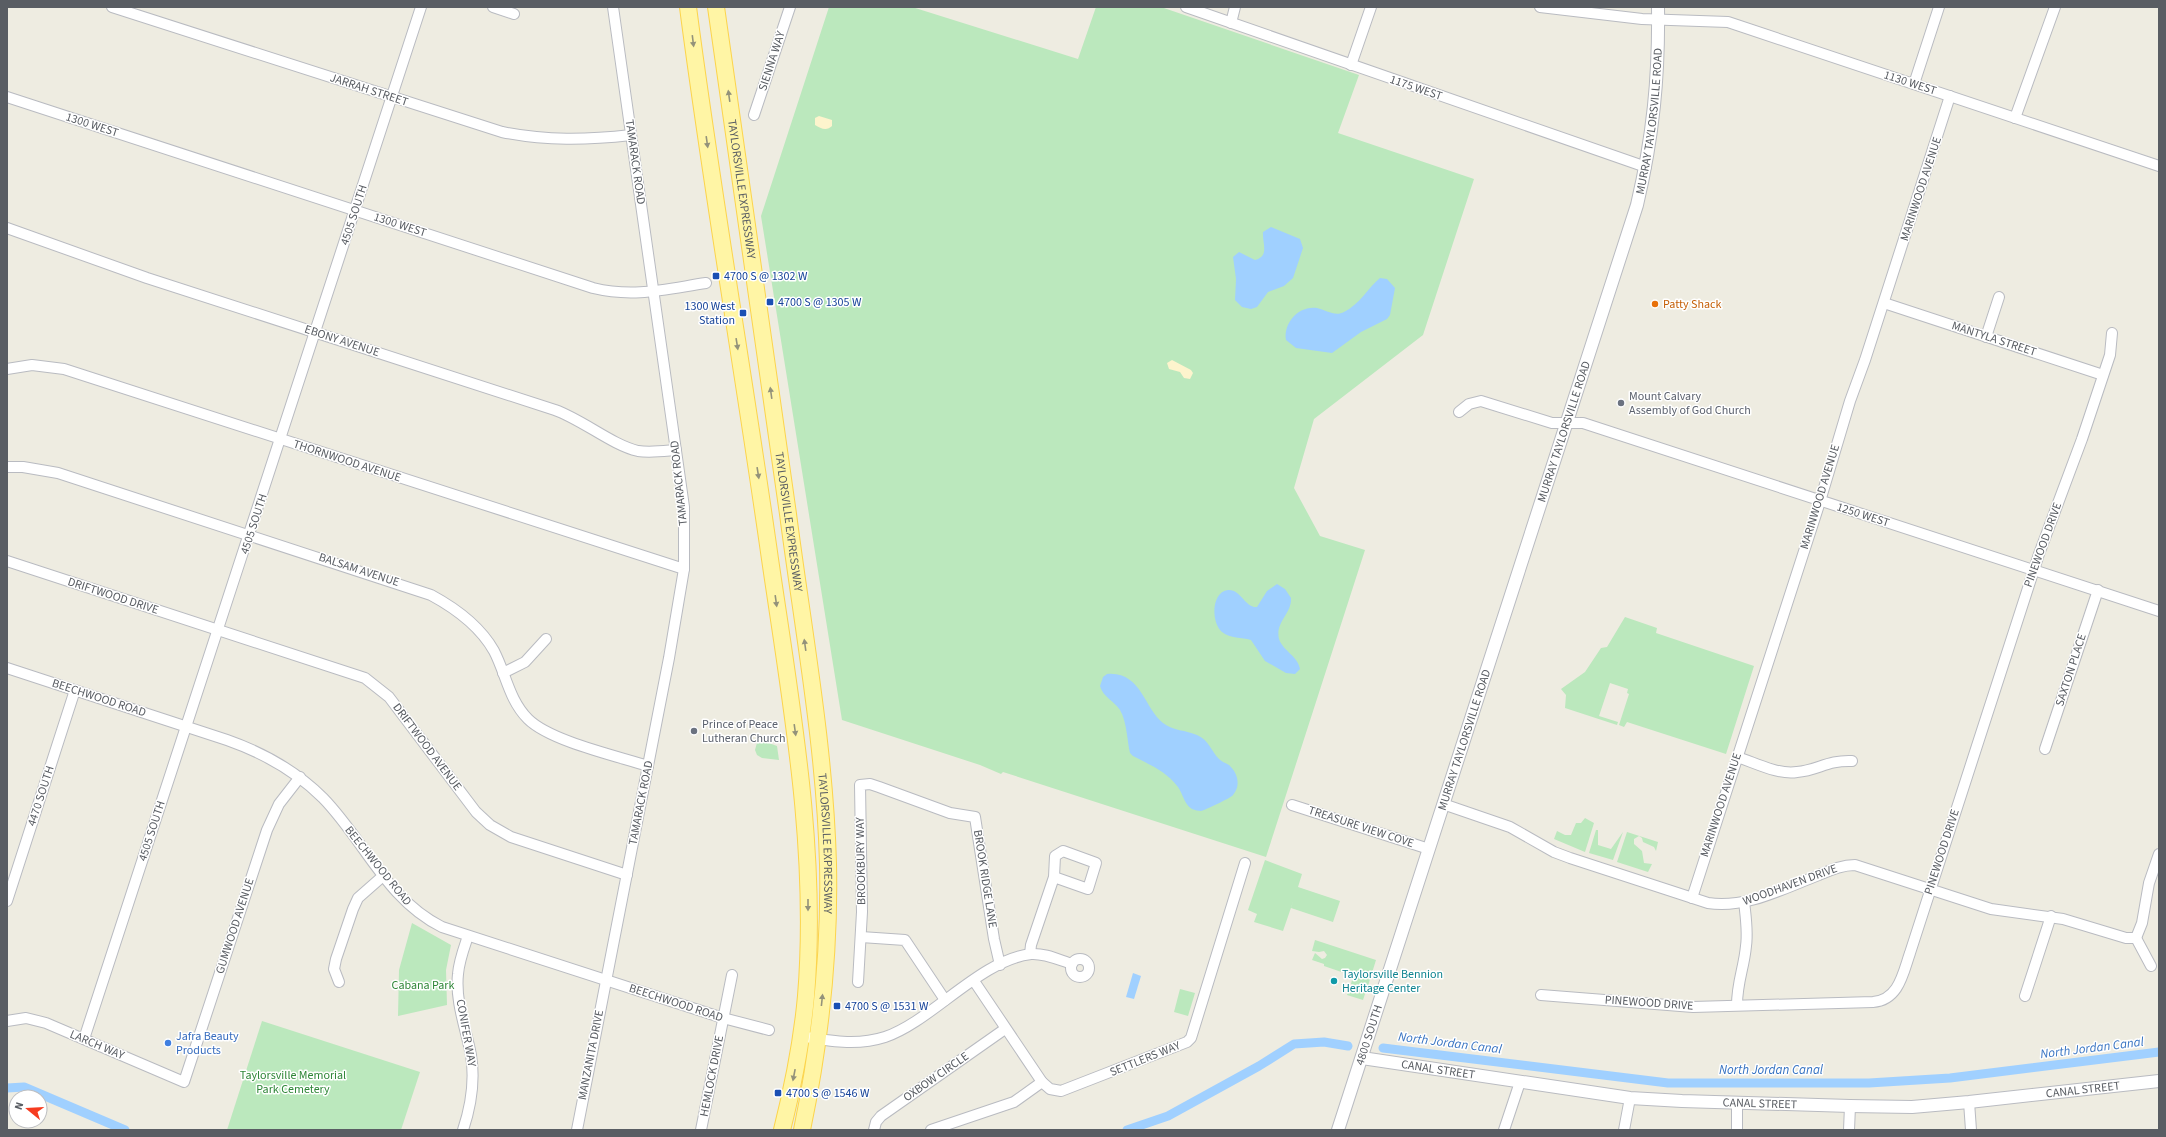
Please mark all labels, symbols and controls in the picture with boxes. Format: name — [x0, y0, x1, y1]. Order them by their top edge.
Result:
street label: SIENNA WAY — [754, 29, 790, 93]
one-way arrow — [690, 35, 696, 47]
street label: MURRAY TAYLORSVILLE ROAD — [1631, 48, 1666, 196]
street label: 1130 WEST — [1881, 66, 1939, 100]
street label: JARRAH STREET — [328, 69, 411, 111]
street label: 1175 WEST — [1387, 71, 1445, 105]
one-way arrow — [726, 90, 732, 103]
street label: 1300 WEST — [63, 108, 121, 142]
street label: TAMARACK ROAD — [621, 118, 649, 206]
street label: TAYLORSVILLE EXPRESSWAY — [724, 118, 760, 260]
one-way arrow — [704, 135, 710, 148]
street label: MARINWOOD AVENUE — [1896, 135, 1946, 243]
street label: 4505 SOUTH — [336, 183, 372, 247]
street label: 1300 WEST — [371, 208, 429, 242]
place label: 4700 S @ 1302 W — [724, 268, 808, 285]
marker: 4700 S @ 1302 W — [711, 271, 721, 281]
place label: 4700 S @ 1305 W — [778, 294, 862, 311]
place label: Patty Shack — [1663, 296, 1721, 313]
marker: 4700 S @ 1305 W — [765, 297, 775, 307]
place label: 1300 West Station — [685, 298, 735, 329]
marker: Patty Shack — [1650, 299, 1660, 309]
marker: 1300 West Station — [738, 308, 748, 318]
street label: MANTYLA STREET — [1949, 317, 2039, 361]
street label: EBONY AVENUE — [302, 321, 382, 361]
one-way arrow — [734, 338, 740, 350]
street label: MURRAY TAYLORSVILLE ROAD — [1533, 359, 1595, 504]
one-way arrow — [768, 387, 774, 399]
place label: Mount Calvary Assembly of God Church — [1629, 388, 1751, 419]
marker: Mount Calvary Assembly of God Church — [1616, 398, 1626, 408]
street label: THORNWOOD AVENUE — [291, 436, 403, 486]
street label: TAMARACK ROAD — [666, 440, 692, 526]
street label: MARINWOOD AVENUE — [1796, 443, 1844, 551]
street label: TAYLORSVILLE EXPRESSWAY — [771, 451, 807, 593]
one-way arrow — [755, 467, 761, 479]
street label: 4505 SOUTH — [236, 492, 272, 556]
street label: 1250 WEST — [1834, 498, 1892, 532]
street label: PINEWOOD DRIVE — [2020, 500, 2066, 590]
street label: BALSAM AVENUE — [316, 549, 402, 591]
street label: DRIFTWOOD DRIVE — [65, 573, 161, 619]
one-way arrow — [773, 595, 779, 607]
street label: SAXTON PLACE — [2051, 632, 2091, 708]
one-way arrow — [802, 639, 808, 651]
street label: MURRAY TAYLORSVILLE ROAD — [1433, 667, 1495, 813]
street label: BEECHWOOD ROAD — [50, 675, 148, 721]
street label: DRIFTWOOD AVENUE — [388, 700, 466, 794]
place label: Prince of Peace Lutheran Church — [702, 716, 786, 747]
one-way arrow — [792, 724, 798, 736]
marker: Prince of Peace Lutheran Church — [689, 726, 699, 736]
street label: MARINWOOD AVENUE — [1696, 751, 1746, 859]
street label: TAMARACK ROAD — [624, 759, 658, 847]
street label: 4470 SOUTH — [23, 764, 59, 828]
street label: TAYLORSVILLE EXPRESSWAY — [814, 772, 837, 914]
street label: 4505 SOUTH — [134, 799, 170, 863]
street label: TREASURE VIEW COVE — [1306, 802, 1416, 852]
street label: PINEWOOD DRIVE — [1920, 807, 1964, 897]
street label: BROOKBURY WAY — [852, 817, 870, 905]
street label: BEECHWOOD ROAD — [341, 823, 415, 909]
street label: BROOK RIDGE LANE — [969, 829, 1001, 929]
street label: WOODHAVEN DRIVE — [1740, 860, 1840, 910]
street label: GUMWOOD AVENUE — [212, 876, 258, 976]
one-way arrow — [805, 899, 812, 911]
place label: Taylorsville Bennion Heritage Center — [1342, 966, 1443, 997]
marker: Taylorsville Bennion Heritage Center — [1329, 976, 1339, 986]
park label: Cabana Park — [392, 977, 454, 994]
street label: BEECHWOOD ROAD — [627, 980, 725, 1026]
street label: PINEWOOD DRIVE — [1604, 991, 1694, 1015]
one-way arrow — [818, 994, 825, 1006]
street label: CONIFER WAY — [452, 998, 480, 1068]
place label: 4700 S @ 1531 W — [845, 998, 929, 1015]
marker: 4700 S @ 1531 W — [832, 1001, 842, 1011]
street label: 4800 SOUTH — [1351, 1002, 1386, 1067]
street label: MANZANITA DRIVE — [574, 1008, 608, 1102]
street label: LARCH WAY — [67, 1026, 127, 1064]
place label: Jafra Beauty Products — [176, 1028, 239, 1059]
water label: North Jordan Canal — [1397, 1028, 1504, 1058]
water label: North Jordan Canal — [2039, 1033, 2146, 1063]
street label: HEMLOCK DRIVE — [696, 1034, 728, 1118]
street label: SETTLERS WAY — [1107, 1037, 1183, 1081]
marker: Jafra Beauty Products — [163, 1038, 173, 1048]
street label: OXBOW CIRCLE — [900, 1048, 972, 1106]
street label: CANAL STREET — [1400, 1055, 1477, 1083]
water label: North Jordan Canal — [1719, 1061, 1824, 1079]
park label: Taylorsville Memorial Park Cemetery — [240, 1067, 346, 1098]
one-way arrow — [791, 1069, 797, 1081]
street label: CANAL STREET — [2045, 1077, 2121, 1102]
place label: 4700 S @ 1546 W — [786, 1085, 870, 1102]
marker: 4700 S @ 1546 W — [773, 1088, 783, 1098]
north arrow — [8, 1089, 48, 1129]
street label: CANAL STREET — [1722, 1094, 1798, 1113]
text: N — [11, 1100, 27, 1112]

